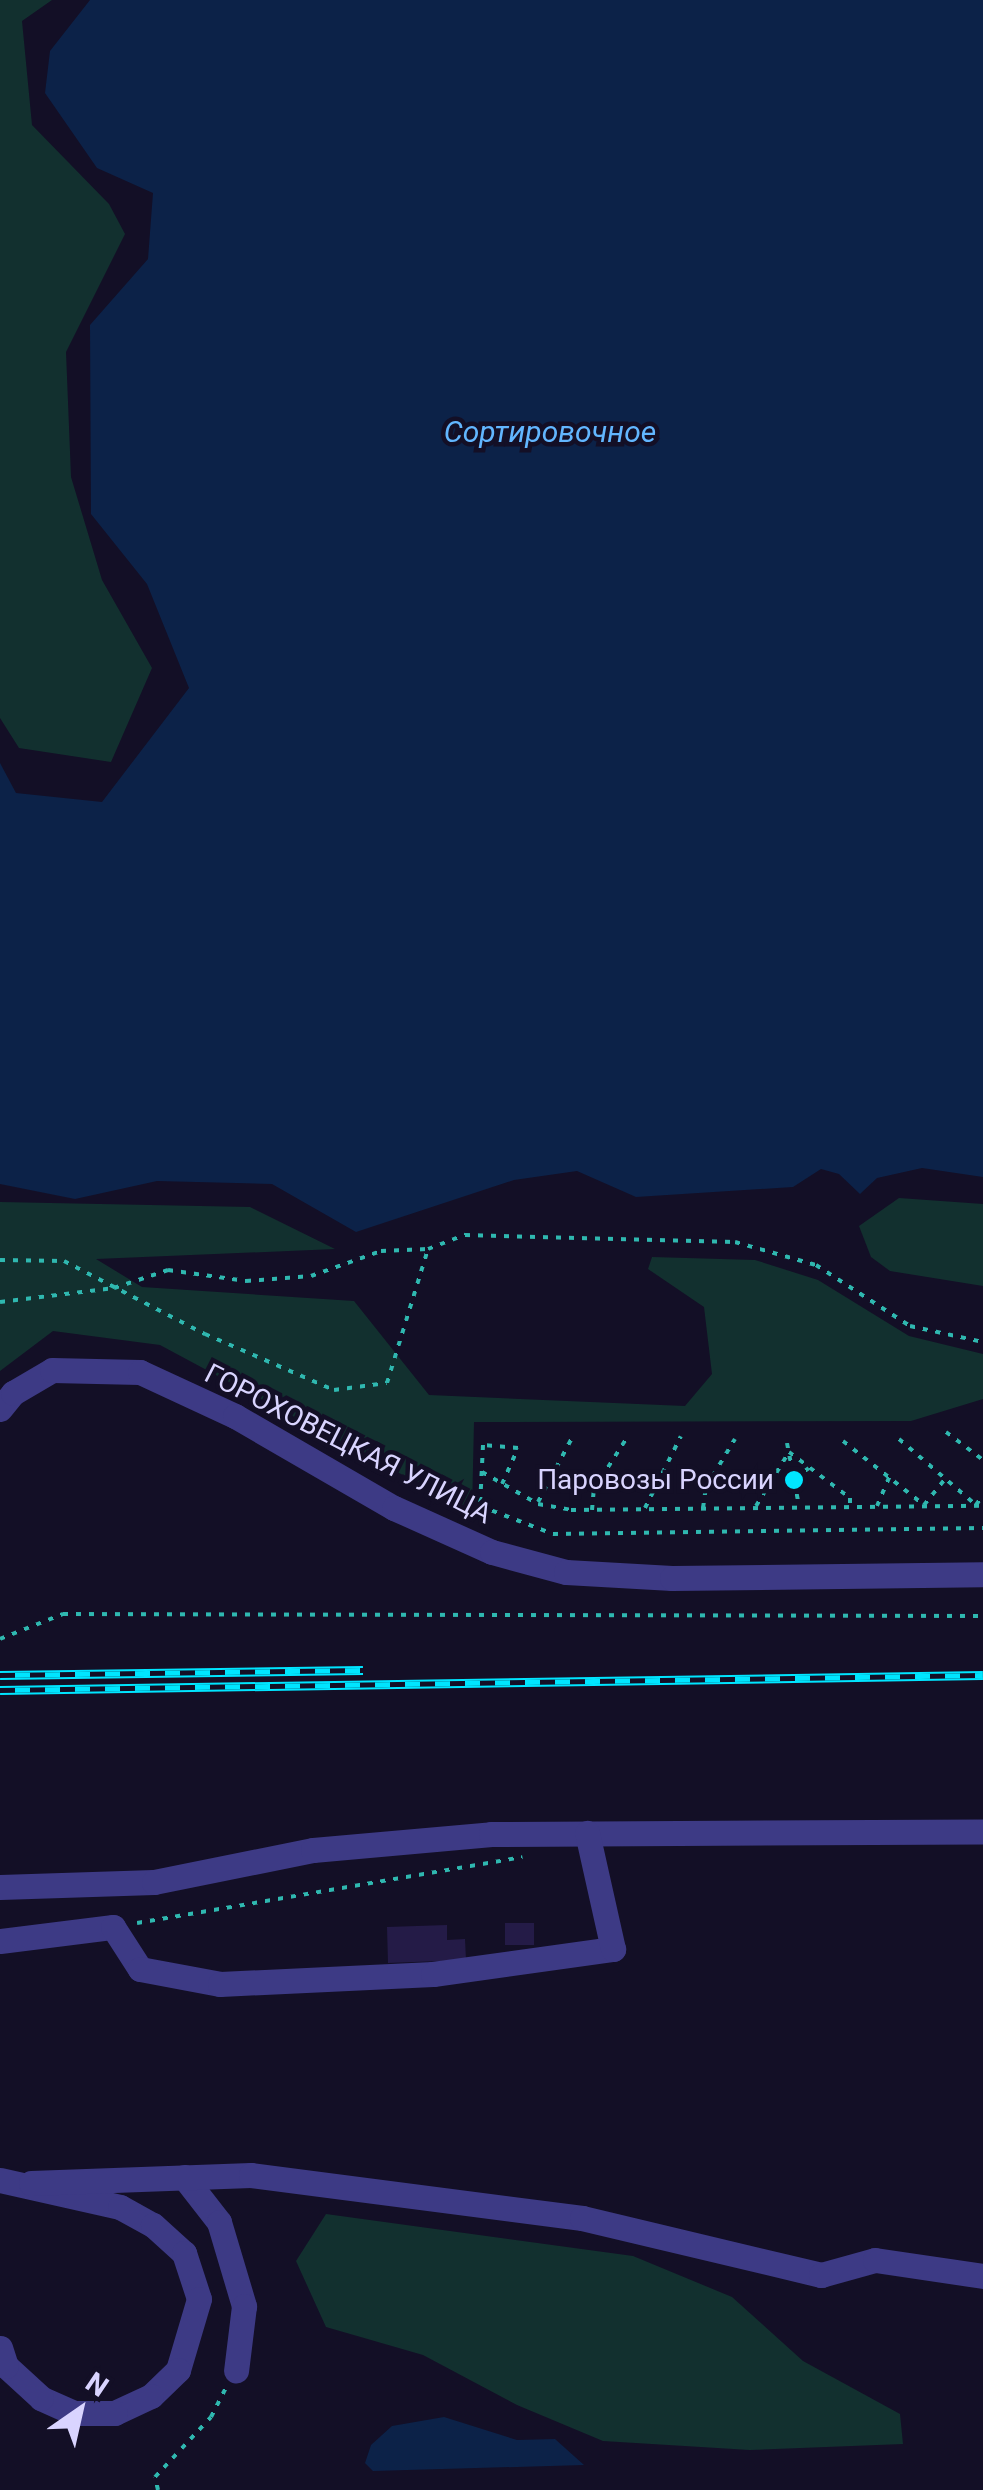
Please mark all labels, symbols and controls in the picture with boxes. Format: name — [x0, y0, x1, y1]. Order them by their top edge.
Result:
water label: Сортировочное — [444, 414, 656, 450]
street label: ГОРОХОВЕЦКАЯ УЛИЦА — [199, 1357, 497, 1531]
place label: Паровозы России — [537, 1463, 774, 1497]
marker: Паровозы России — [783, 1469, 805, 1491]
north arrow — [30, 2360, 130, 2460]
text: N — [80, 2366, 114, 2404]

